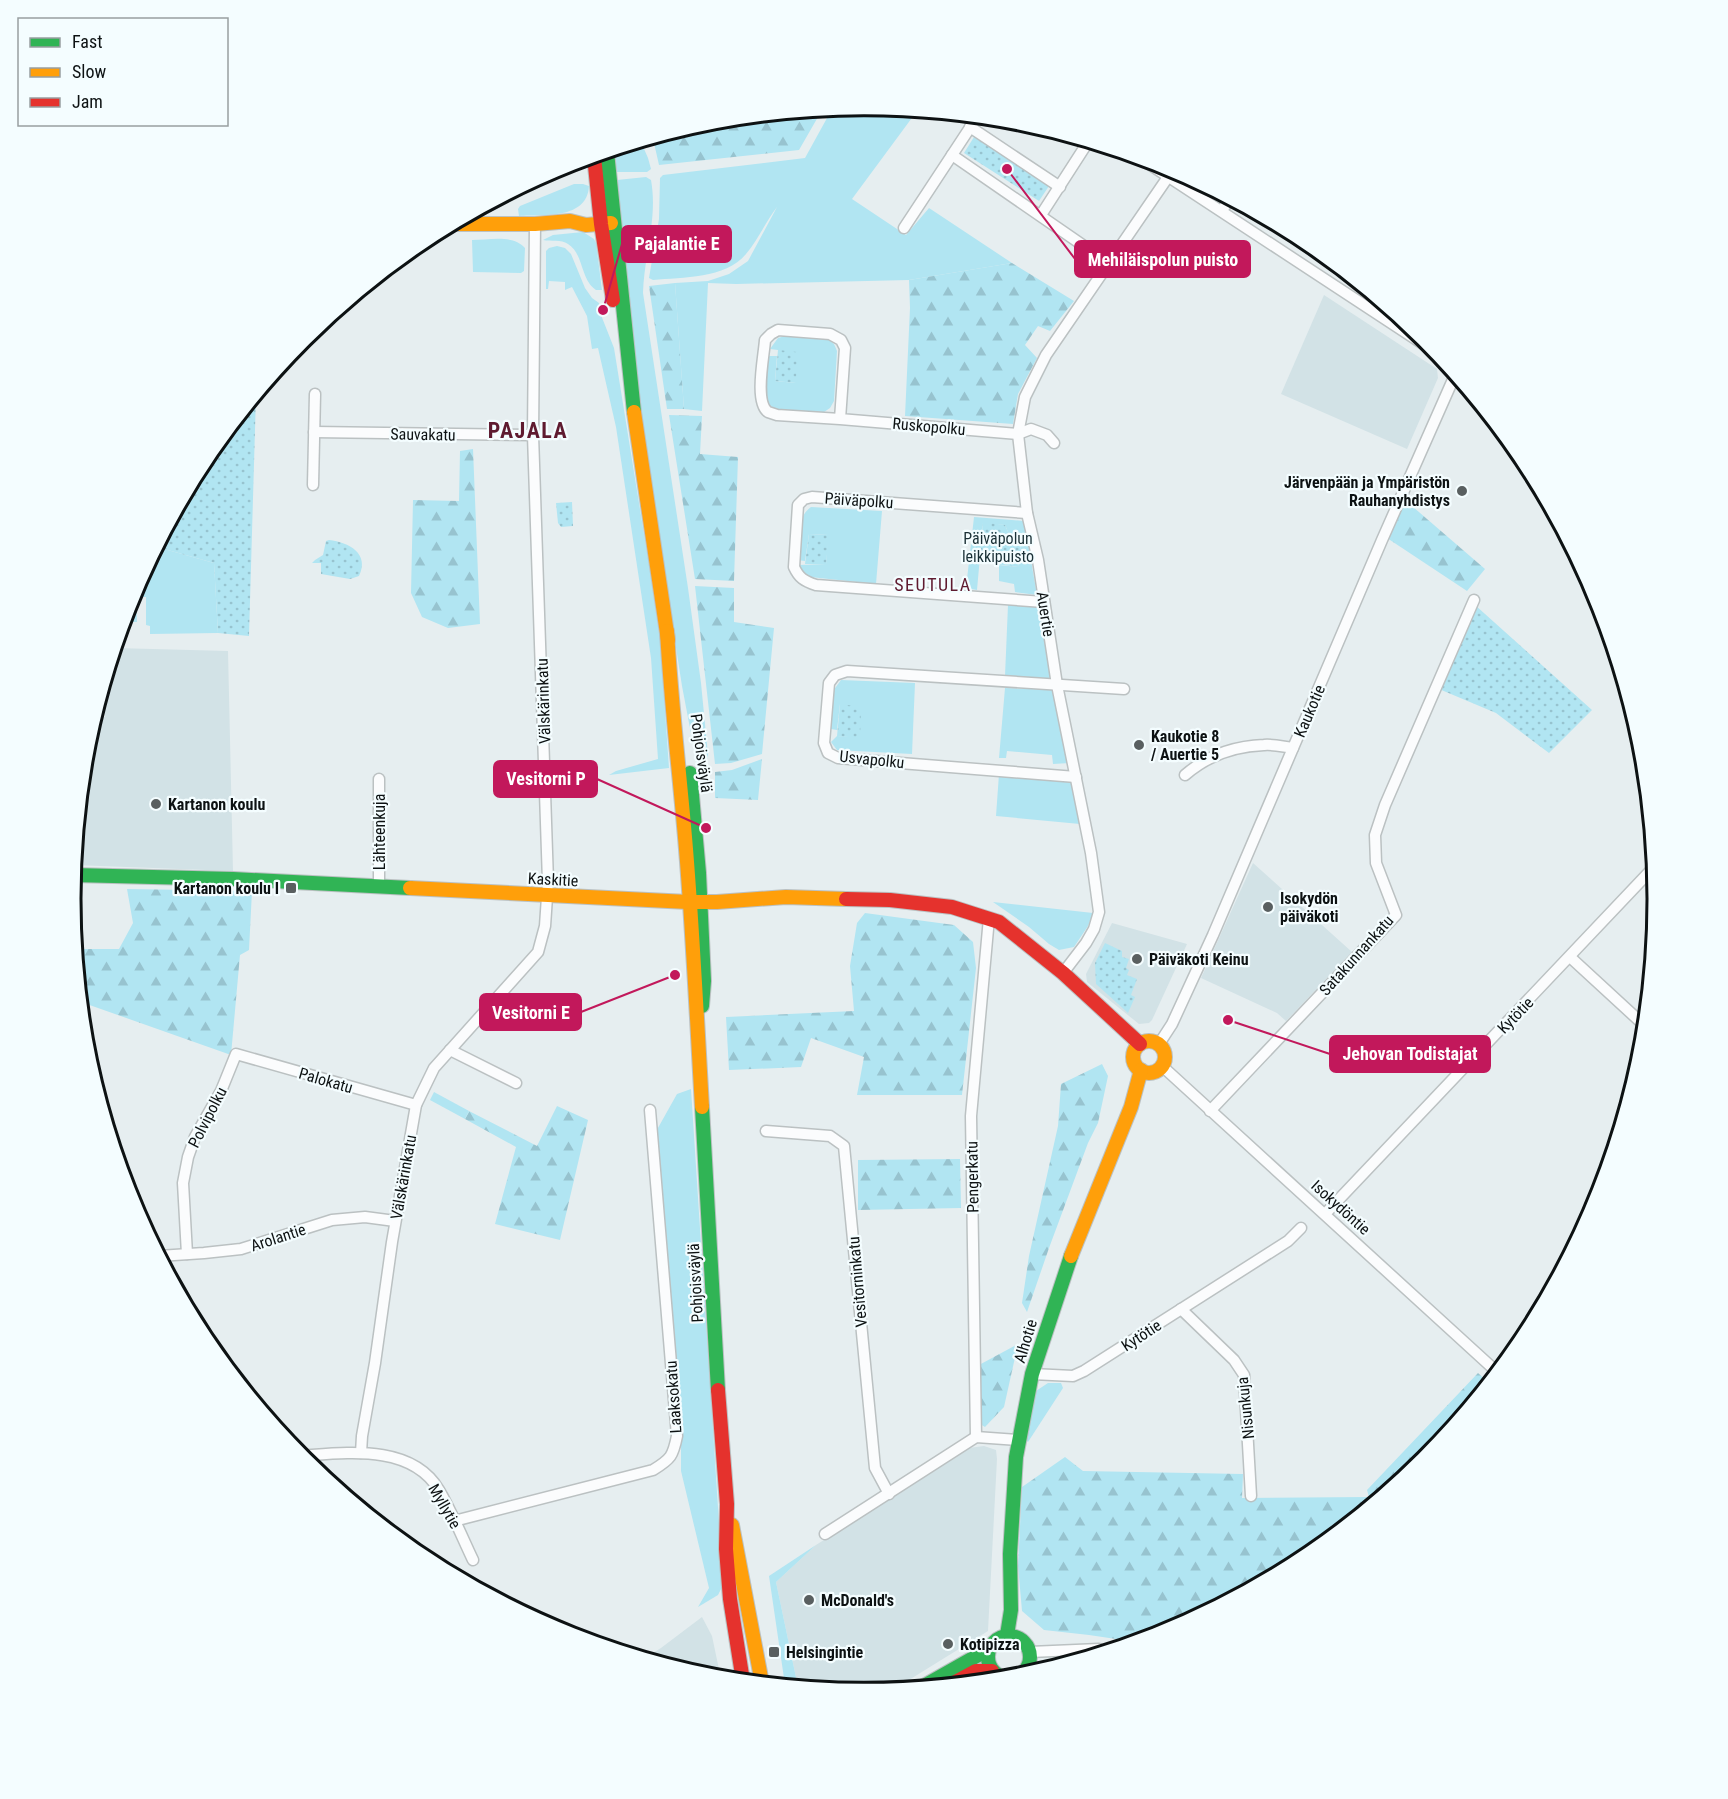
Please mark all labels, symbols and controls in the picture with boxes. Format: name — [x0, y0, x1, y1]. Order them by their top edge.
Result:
legend — [18, 18, 228, 126]
text: Fast — [72, 31, 103, 52]
text: Slow — [72, 61, 107, 82]
text: Jam — [72, 91, 103, 112]
callout: Pajalantie E — [622, 226, 731, 262]
text: Pajalantie E — [634, 233, 720, 254]
callout: Mehiläispolun puisto — [1075, 241, 1250, 277]
text: Mehiläispolun puisto — [1088, 249, 1238, 270]
street label: Ruskopolku — [892, 414, 966, 439]
district label: PAJALA — [488, 418, 568, 443]
street label: Sauvakatu — [390, 424, 456, 445]
place label: Järvenpään ja Ympäristön Rauhanyhdistys — [1284, 473, 1450, 510]
marker: Järvenpään ja Ympäristön Rauhanyhdistys — [1455, 484, 1469, 498]
street label: Päiväpolku — [824, 489, 894, 512]
park label: Päiväpolun leikkipuisto — [962, 529, 1034, 566]
district label: SEUTULA — [894, 574, 972, 595]
street label: Auertie — [1033, 590, 1058, 638]
street label: Välskärinkatu — [533, 658, 554, 744]
street label: Kaukotie — [1290, 682, 1329, 740]
street label: Pohjoisväylä — [687, 712, 716, 794]
place label: Kaukotie 8 / Auertie 5 — [1150, 727, 1219, 764]
marker: Kaukotie 8 / Auertie 5 — [1132, 738, 1146, 752]
street label: Usvapolku — [839, 747, 905, 772]
callout: Vesitorni P — [494, 761, 597, 797]
text: Vesitorni P — [506, 768, 586, 789]
street label: Lähteenkuja — [370, 794, 389, 870]
place label: Kartanon koulu — [168, 795, 265, 814]
marker: Kartanon koulu — [149, 797, 163, 811]
street label: Kaskitie — [527, 869, 579, 890]
place label: Kartanon koulu I — [174, 879, 279, 898]
marker: Kartanon koulu I — [284, 881, 298, 895]
place label: Isokydön päiväkoti — [1280, 889, 1339, 926]
marker: Isokydön päiväkoti — [1261, 900, 1275, 914]
street label: Satakunnankatu — [1315, 911, 1397, 999]
place label: Päiväkoti Keinu — [1149, 950, 1249, 969]
marker: Päiväkoti Keinu — [1130, 952, 1144, 966]
street label: Kytötie — [1493, 993, 1537, 1038]
callout: Vesitorni E — [480, 994, 581, 1030]
text: Vesitorni E — [492, 1002, 570, 1023]
callout: Jehovan Todistajat — [1330, 1036, 1490, 1072]
text: Jehovan Todistajat — [1343, 1043, 1478, 1064]
street label: Palokatu — [297, 1064, 355, 1097]
street label: Polvipolku — [184, 1084, 231, 1151]
street label: Välskärinkatu — [387, 1133, 420, 1221]
street label: Pengerkatu — [962, 1141, 983, 1213]
street label: Isokydöntie — [1307, 1176, 1374, 1239]
street label: Arolantie — [248, 1220, 308, 1255]
street label: Vesitorninkatu — [844, 1236, 871, 1328]
street label: Pohjoisväylä — [684, 1243, 707, 1323]
street label: Kytötie — [1118, 1316, 1165, 1355]
street label: Alhotie — [1010, 1317, 1041, 1365]
street label: Laaksokatu — [661, 1360, 686, 1434]
street label: Nisunkuja — [1233, 1376, 1258, 1440]
street label: Myllytie — [424, 1480, 465, 1532]
place label: McDonald's — [821, 1591, 894, 1610]
marker: McDonald's — [802, 1593, 816, 1607]
place label: Kotipizza — [960, 1635, 1020, 1654]
marker: Kotipizza — [941, 1637, 955, 1651]
place label: Helsingintie — [786, 1643, 864, 1662]
marker: Helsingintie — [767, 1645, 781, 1659]

